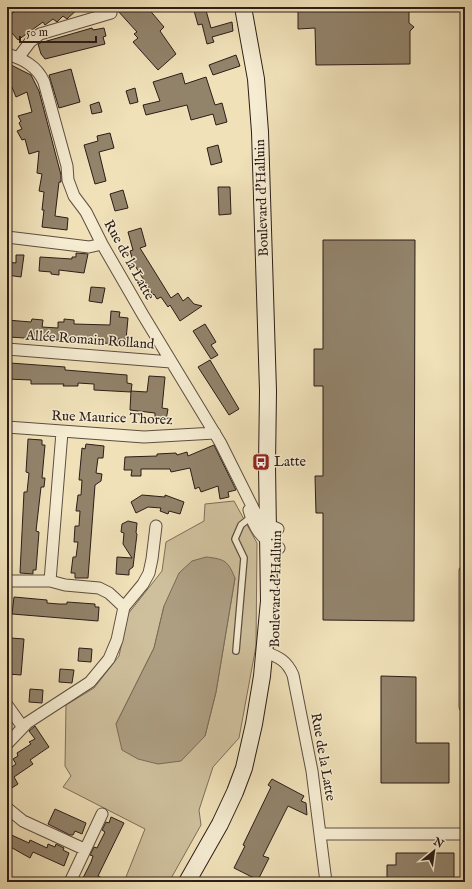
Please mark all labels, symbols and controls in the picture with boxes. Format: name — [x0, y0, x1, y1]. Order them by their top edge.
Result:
scale bar — [20, 18, 96, 44]
text: 50 m — [26, 25, 48, 40]
street label: Boulevard d'Halluin — [251, 138, 273, 257]
street label: Rue de la Latte — [99, 217, 159, 304]
street label: Allée Romain Rolland — [24, 326, 155, 354]
street label: Rue Maurice Thorez — [51, 407, 173, 429]
bus stop icon: Latte — [251, 452, 271, 472]
place label: Latte — [274, 453, 307, 471]
street label: Boulevard d'Halluin — [266, 530, 286, 648]
street label: Rue de la Latte — [306, 711, 340, 803]
north arrow — [414, 831, 454, 871]
text: N — [430, 834, 446, 852]

